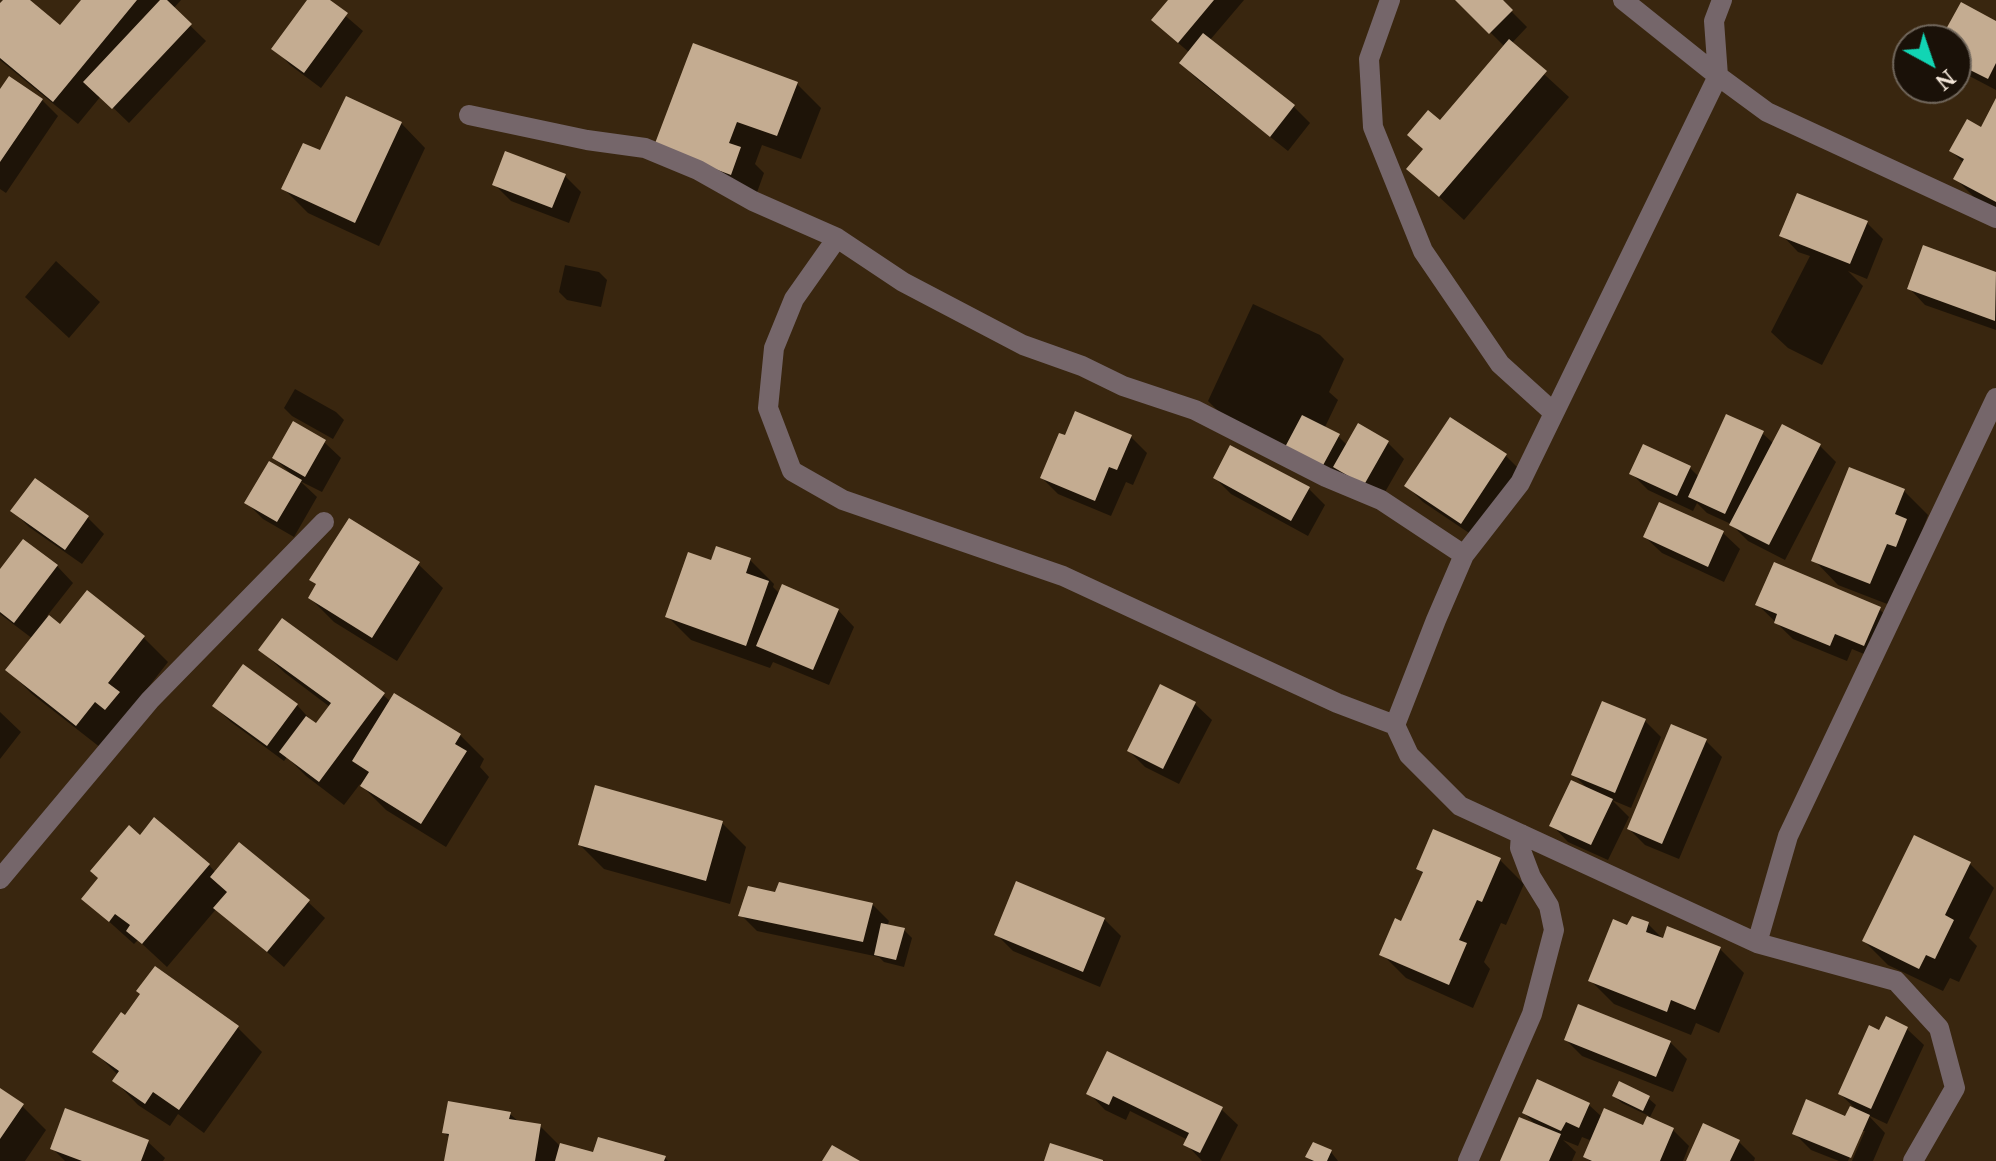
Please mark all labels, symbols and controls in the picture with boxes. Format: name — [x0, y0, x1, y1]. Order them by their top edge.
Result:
north arrow — [1892, 24, 1972, 104]
text: N — [1930, 64, 1962, 98]

